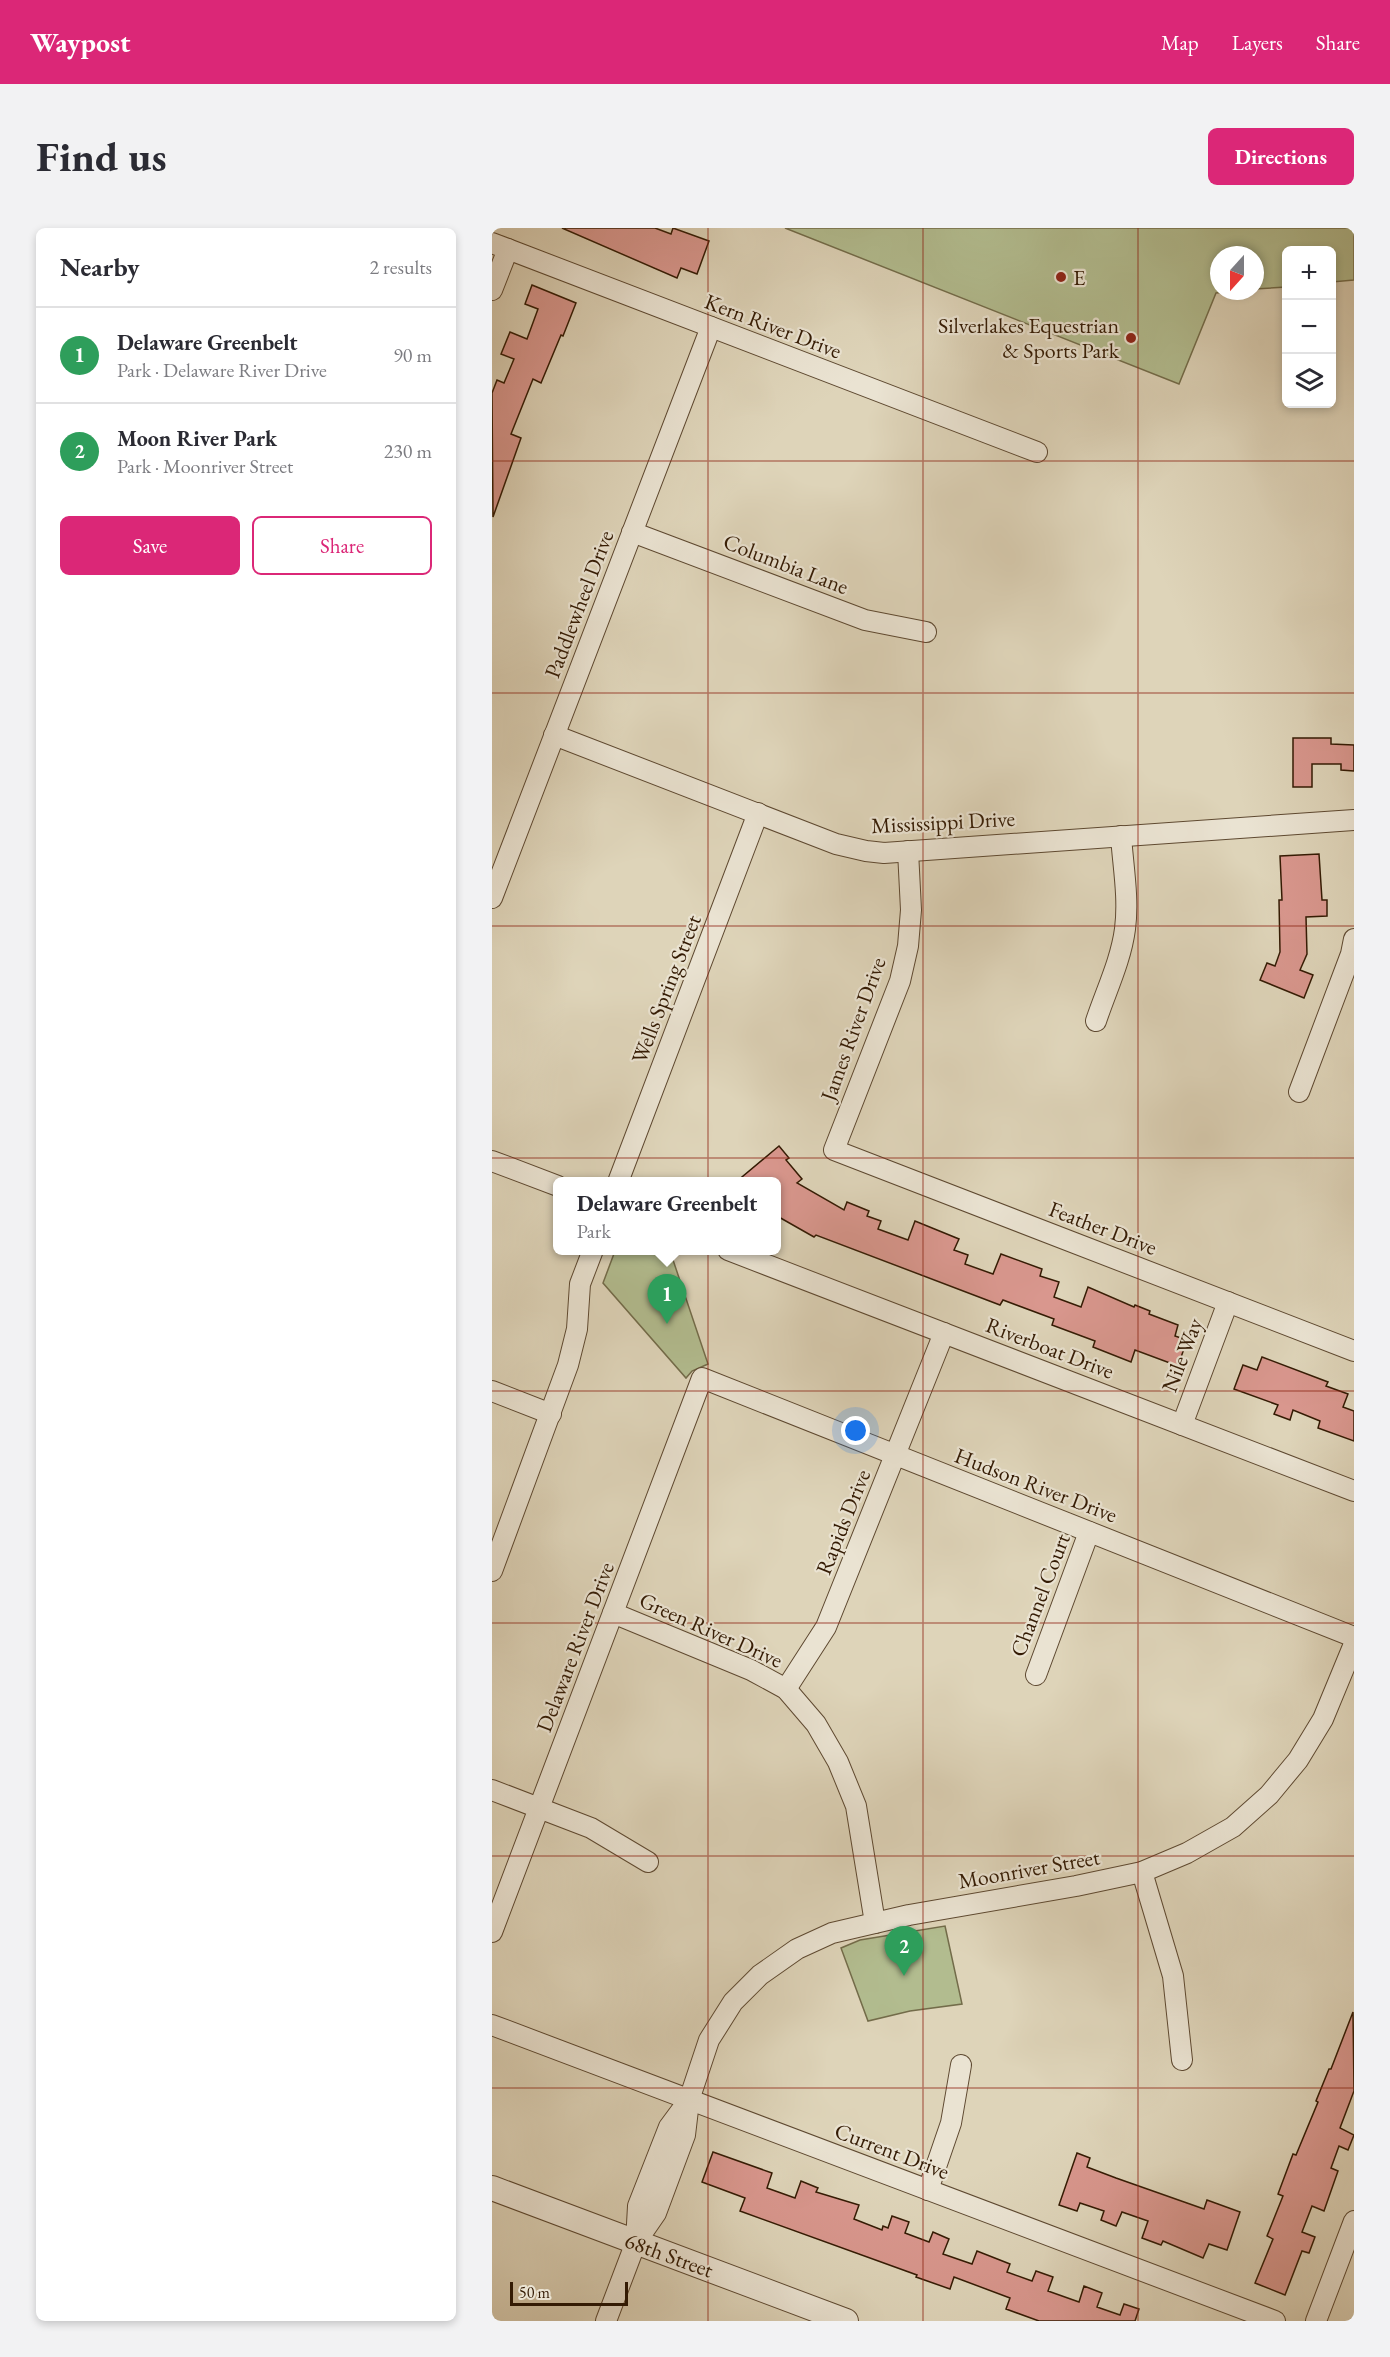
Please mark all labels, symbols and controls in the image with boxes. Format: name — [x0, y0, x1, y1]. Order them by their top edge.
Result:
text: Waypost — [30, 24, 131, 60]
text: Map — [1161, 29, 1199, 56]
text: Layers — [1232, 29, 1283, 56]
text: Share — [1316, 29, 1360, 56]
button: Directions — [1208, 128, 1354, 185]
text: Find us — [36, 129, 167, 184]
north arrow — [1210, 246, 1264, 300]
map controls — [1282, 246, 1336, 408]
button: + — [1282, 246, 1336, 300]
text: Nearby — [60, 250, 140, 284]
text: 2 results — [369, 254, 432, 280]
place label: E — [1073, 263, 1085, 292]
marker: E — [1054, 270, 1068, 284]
street label: Kern River Drive — [700, 287, 846, 366]
button: − — [1282, 300, 1336, 354]
place label: Silverlakes Equestrian & Sports Park — [938, 311, 1120, 365]
text: Delaware Greenbelt — [117, 328, 297, 357]
marker: Silverlakes Equestrian & Sports Park — [1124, 331, 1138, 345]
text: 1 — [74, 342, 85, 368]
text: 90 m — [393, 342, 432, 368]
button: layers — [1282, 354, 1336, 408]
text: Park · Delaware River Drive — [117, 357, 327, 383]
text: Moon River Park — [117, 424, 277, 453]
text: 2 — [74, 438, 85, 464]
text: 230 m — [384, 438, 432, 464]
text: Park · Moonriver Street — [117, 453, 293, 479]
button: Save — [60, 516, 240, 575]
button: Share — [252, 516, 432, 575]
street label: Paddlewheel Drive — [538, 526, 621, 682]
street label: Columbia Lane — [719, 527, 853, 601]
street label: Mississippi Drive — [870, 804, 1016, 840]
street label: Wells Spring Street — [624, 910, 708, 1067]
street label: James River Drive — [813, 953, 893, 1107]
popup — [553, 1177, 781, 1255]
text: Delaware Greenbelt — [577, 1189, 757, 1218]
street label: Feather Drive — [1045, 1194, 1162, 1262]
text: Park — [577, 1218, 611, 1244]
pin: 1 — [648, 1274, 687, 1324]
street label: Riverboat Drive — [982, 1310, 1119, 1386]
street label: Nile Way — [1155, 1313, 1210, 1396]
your location — [841, 1416, 870, 1445]
street label: Hudson River Drive — [950, 1441, 1122, 1530]
street label: Rapids Drive — [809, 1465, 877, 1579]
street label: Channel Court — [1003, 1529, 1077, 1661]
street label: Delaware River Drive — [529, 1557, 621, 1736]
street label: Green River Drive — [635, 1585, 788, 1675]
street label: Moonriver Street — [956, 1842, 1102, 1896]
pin: 2 — [884, 1926, 924, 1976]
street label: Current Drive — [831, 2116, 954, 2186]
street label: 68th Street — [621, 2226, 717, 2284]
scale bar — [510, 2279, 628, 2306]
text: 50 m — [519, 2282, 550, 2303]

